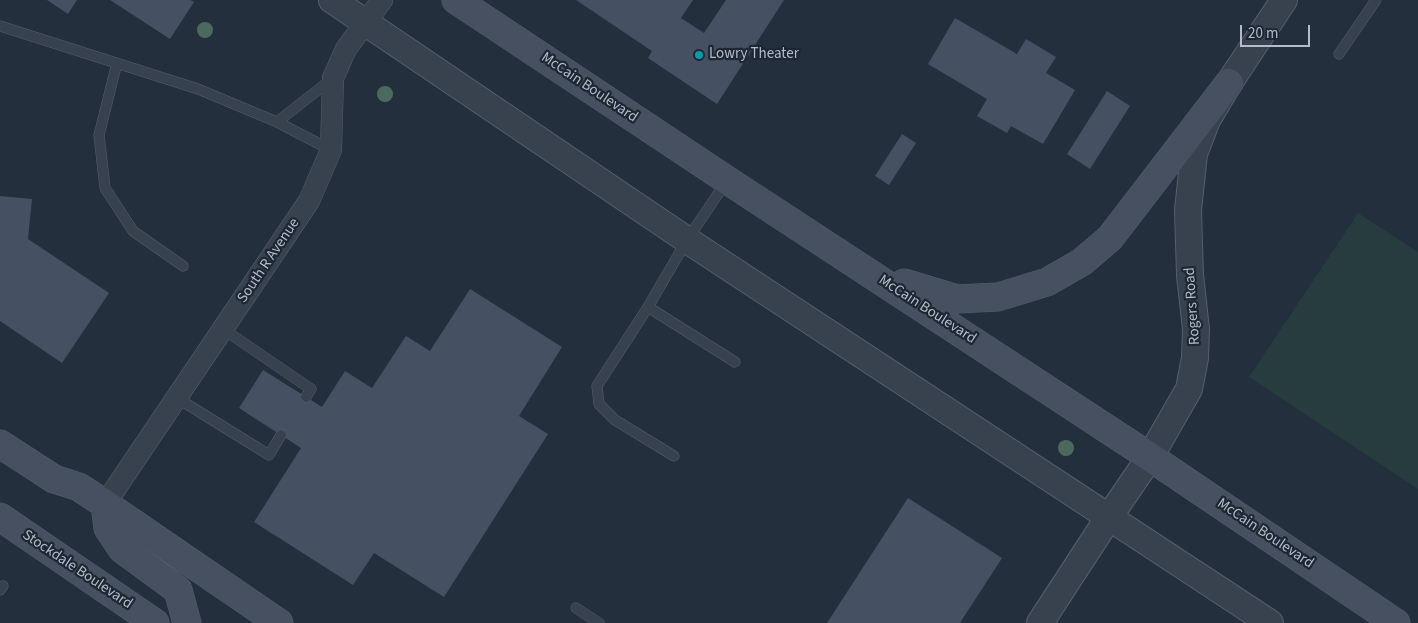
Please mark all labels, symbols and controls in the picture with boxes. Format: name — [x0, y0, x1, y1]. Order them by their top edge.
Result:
scale bar — [1243, 15, 1313, 47]
text: 20 m — [1248, 23, 1278, 44]
place label: Lowry Theater — [709, 46, 799, 64]
street label: McCain Boulevard — [537, 49, 641, 127]
marker: Lowry Theater — [693, 49, 705, 61]
street label: South R Avenue — [234, 215, 304, 307]
street label: Rogers Road — [1181, 266, 1205, 346]
street label: McCain Boulevard — [875, 272, 979, 348]
street label: McCain Boulevard — [1213, 495, 1317, 573]
street label: Stockdale Boulevard — [19, 527, 135, 613]

